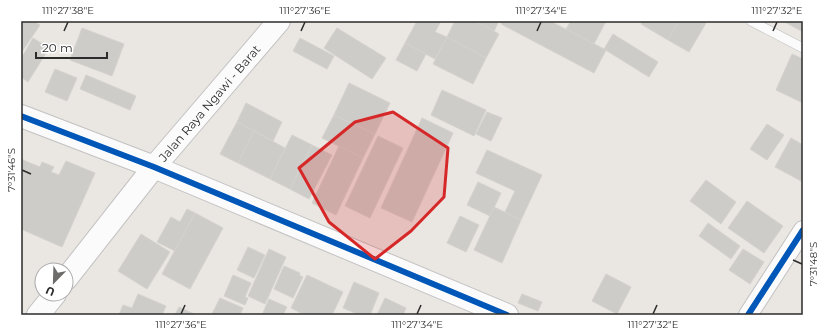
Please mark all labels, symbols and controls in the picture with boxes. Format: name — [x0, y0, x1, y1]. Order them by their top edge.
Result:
text: 111°27'38"E — [42, 4, 94, 17]
text: 111°27'36"E — [279, 4, 331, 17]
text: 111°27'34"E — [515, 4, 567, 17]
text: 111°27'32"E — [751, 4, 803, 17]
scale bar — [36, 34, 107, 60]
text: 20 m — [42, 40, 73, 55]
street label: Jalan Raya Ngawi - Barat — [154, 41, 263, 165]
text: 7°31'46"S — [5, 148, 18, 192]
text: 7°31'48"S — [807, 242, 820, 286]
north arrow — [34, 262, 74, 302]
text: U — [43, 283, 57, 299]
text: 111°27'36"E — [155, 318, 207, 331]
text: 111°27'34"E — [391, 318, 443, 331]
text: 111°27'32"E — [627, 318, 679, 331]

